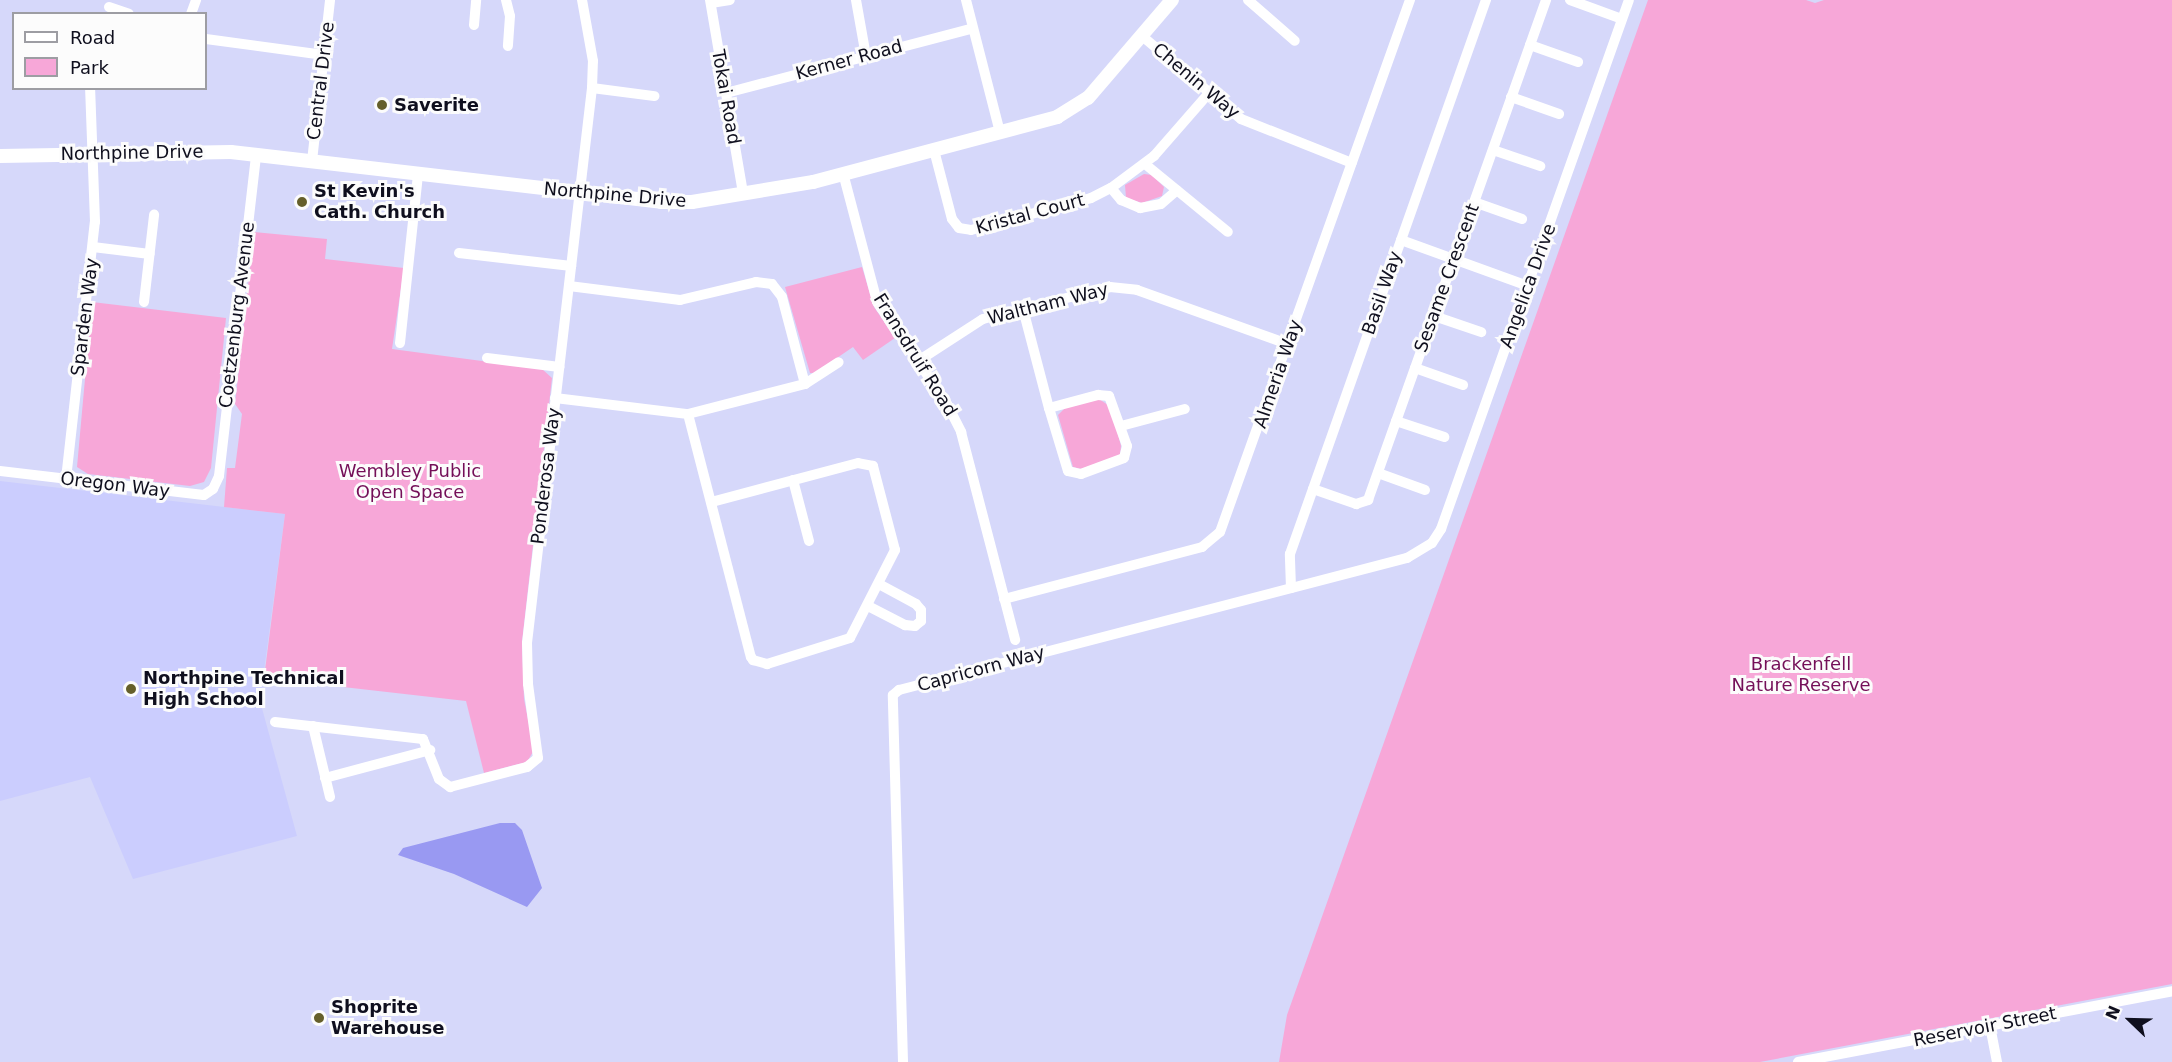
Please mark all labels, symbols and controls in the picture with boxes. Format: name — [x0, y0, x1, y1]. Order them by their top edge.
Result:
legend — [12, 12, 207, 90]
street label: Central Drive — [303, 21, 339, 141]
text: Road — [70, 27, 115, 48]
street label: Kerner Road — [793, 35, 905, 85]
street label: Chenin Way — [1148, 38, 1244, 124]
street label: Tokai Road — [707, 48, 745, 146]
text: Park — [70, 57, 109, 78]
place label: Saverite — [394, 94, 479, 116]
marker: Saverite — [375, 98, 389, 112]
street label: Northpine Drive — [60, 141, 204, 165]
street label: Northpine Drive — [543, 178, 687, 212]
place label: St Kevin's Cath. Church — [314, 181, 445, 224]
street label: Kristal Court — [973, 189, 1087, 239]
marker: St Kevin's Cath. Church — [295, 195, 309, 209]
street label: Sesame Crescent — [1410, 201, 1484, 355]
street label: Coetzenburg Avenue — [215, 221, 259, 409]
street label: Angelica Drive — [1495, 221, 1561, 351]
street label: Basil Way — [1358, 248, 1406, 338]
street label: Sparden Way — [67, 257, 103, 377]
street label: Waltham Way — [985, 279, 1111, 329]
street label: Fransdruif Road — [869, 290, 961, 420]
street label: Almeria Way — [1249, 317, 1307, 431]
street label: Ponderosa Way — [527, 406, 565, 546]
park label: Wembley Public Open Space — [339, 461, 481, 504]
street label: Oregon Way — [59, 468, 171, 502]
street label: Capricorn Way — [915, 642, 1047, 696]
park label: Brackenfell Nature Reserve — [1731, 654, 1871, 696]
place label: Northpine Technical High School — [143, 668, 345, 710]
marker: Northpine Technical High School — [124, 682, 138, 696]
north arrow — [2100, 990, 2160, 1050]
place label: Shoprite Warehouse — [331, 997, 444, 1040]
street label: Reservoir Street — [1912, 1003, 2058, 1051]
text: N — [2102, 1003, 2124, 1023]
marker: Shoprite Warehouse — [312, 1011, 326, 1025]

